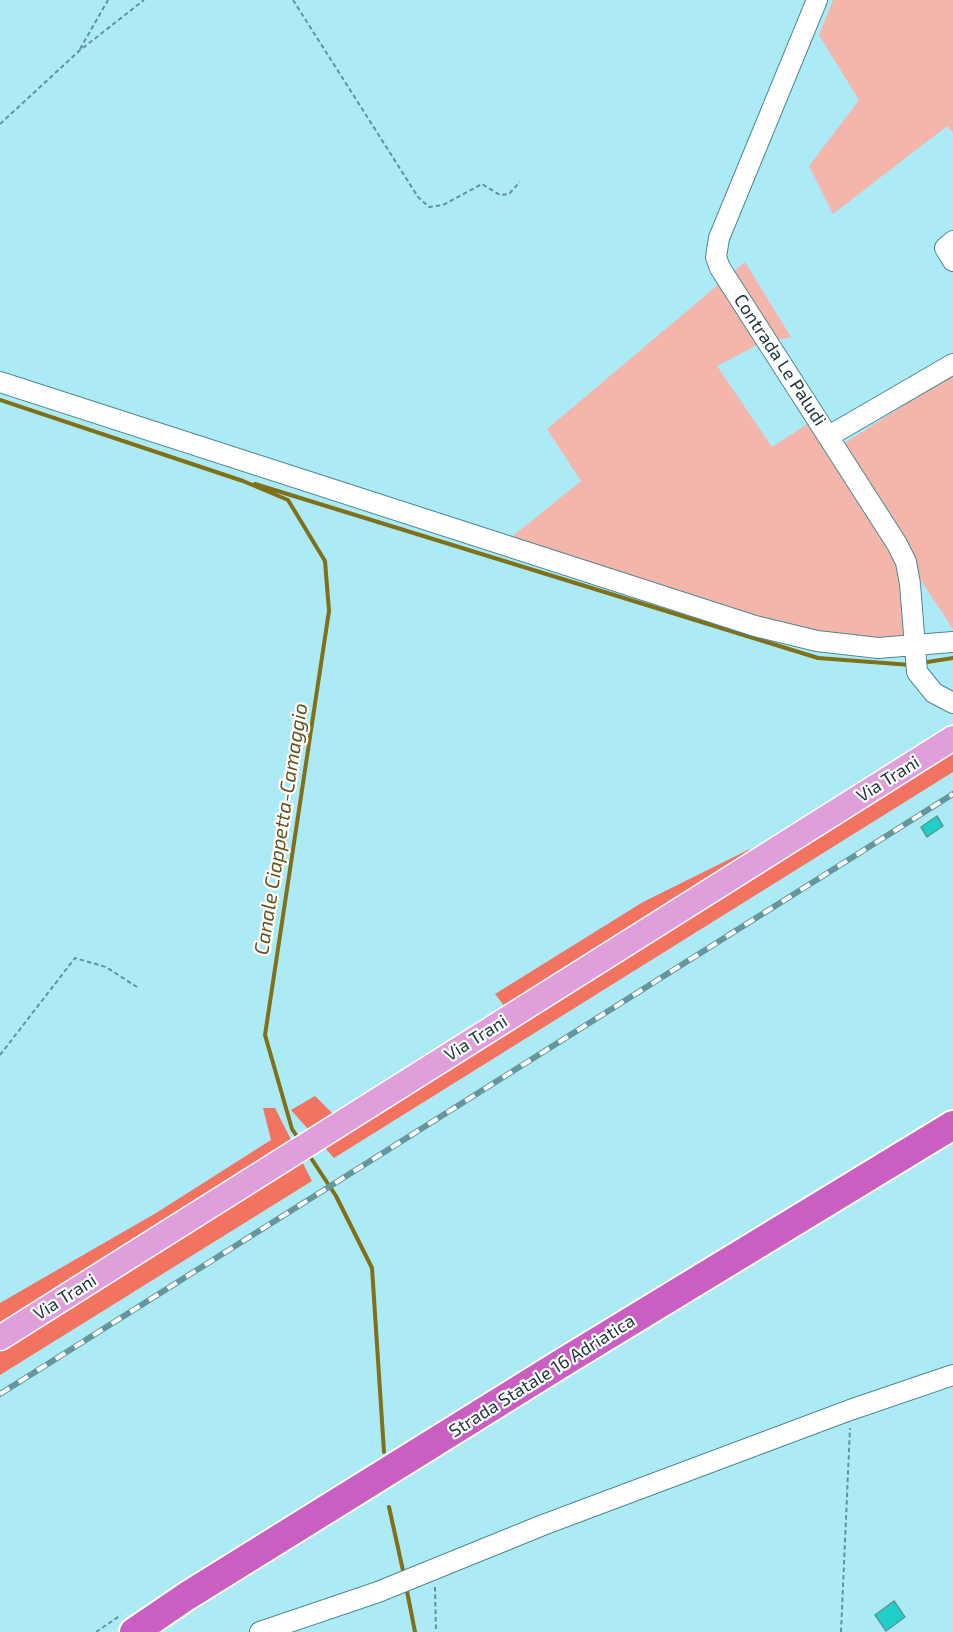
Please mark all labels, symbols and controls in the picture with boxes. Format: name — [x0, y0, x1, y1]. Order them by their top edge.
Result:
street label: Contrada Le Paludi — [729, 290, 831, 430]
water label: Canale Ciappetta-Camaggio — [249, 701, 313, 957]
street label: Via Trani — [853, 751, 923, 807]
street label: Via Trani — [441, 1010, 511, 1066]
street label: Via Trani — [30, 1269, 100, 1325]
street label: Strada Statale 16 Adriatica — [445, 1310, 639, 1442]

